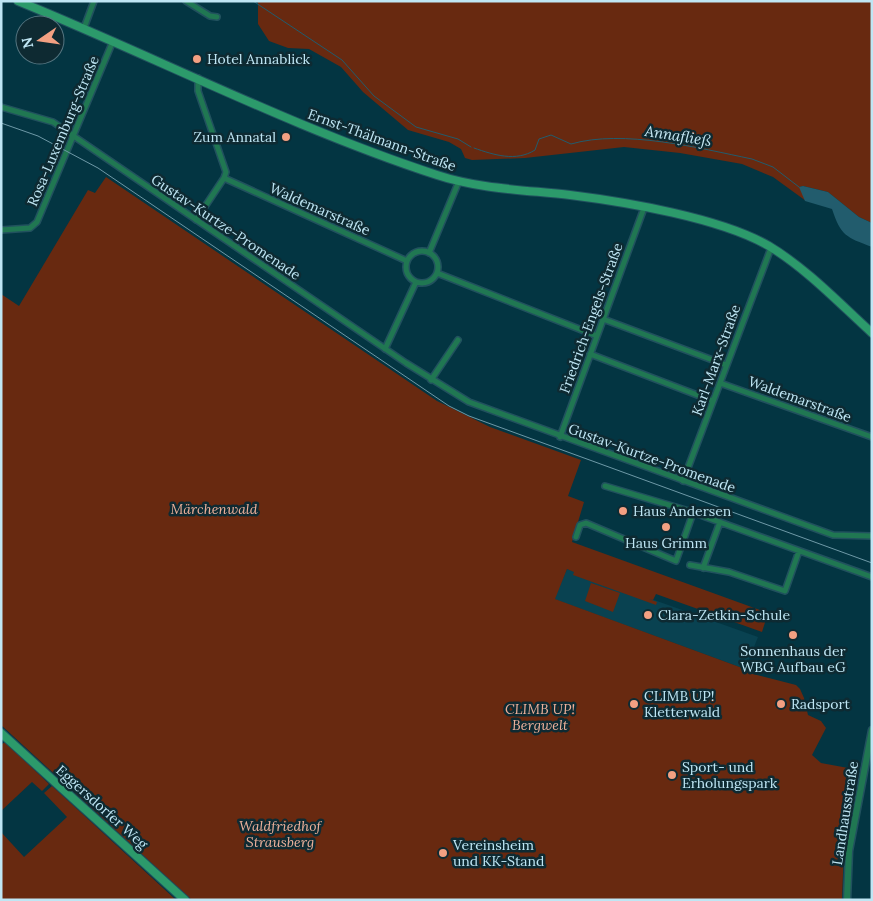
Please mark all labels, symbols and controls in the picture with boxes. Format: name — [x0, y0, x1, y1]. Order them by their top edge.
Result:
north arrow — [15, 15, 65, 65]
text: N — [17, 35, 37, 50]
place label: Hotel Annablick — [207, 50, 311, 68]
street label: Rosa-Luxemburg-Straße — [23, 53, 103, 209]
marker: Hotel Annablick — [191, 53, 203, 65]
street label: Ernst-Thälmann-Straße — [305, 105, 459, 175]
water label: Annafließ — [643, 121, 713, 150]
place label: Zum Annatal — [194, 128, 276, 146]
marker: Zum Annatal — [280, 131, 292, 143]
street label: Gustav-Kurtze-Promenade — [148, 170, 305, 284]
street label: Waldemarstraße — [267, 179, 374, 239]
street label: Friedrich-Engels-Straße — [555, 240, 627, 396]
street label: Karl-Marx-Straße — [688, 302, 745, 418]
street label: Waldemarstraße — [746, 372, 854, 426]
street label: Gustav-Kurtze-Promenade — [566, 419, 738, 497]
park label: Märchenwald — [170, 500, 258, 518]
place label: Haus Andersen — [633, 502, 732, 520]
marker: Haus Andersen — [617, 505, 629, 517]
marker: Haus Grimm — [660, 521, 672, 533]
place label: Haus Grimm — [625, 534, 708, 552]
place label: Clara-Zetkin-Schule — [658, 606, 790, 624]
marker: Clara-Zetkin-Schule — [642, 609, 654, 621]
marker: Sonnenhaus der WBG Aufbau eG — [787, 629, 799, 641]
place label: Sonnenhaus der WBG Aufbau eG — [740, 642, 846, 676]
place label: CLIMB UP! Kletterwald — [644, 687, 720, 721]
place label: Radsport — [791, 695, 851, 713]
marker: CLIMB UP! Kletterwald — [628, 698, 640, 710]
marker: Radsport — [775, 698, 787, 710]
park label: CLIMB UP! Bergwelt — [505, 700, 575, 734]
place label: Sport- und Erholungspark — [682, 758, 778, 792]
street label: Landhausstraße — [828, 759, 862, 866]
street label: Eggersdorfer Weg — [52, 761, 152, 853]
marker: Sport- und Erholungspark — [666, 769, 678, 781]
park label: Waldfriedhof Strausberg — [239, 817, 323, 851]
place label: Vereinsheim und KK-Stand — [452, 836, 544, 870]
marker: Vereinsheim und KK-Stand — [437, 847, 449, 859]

